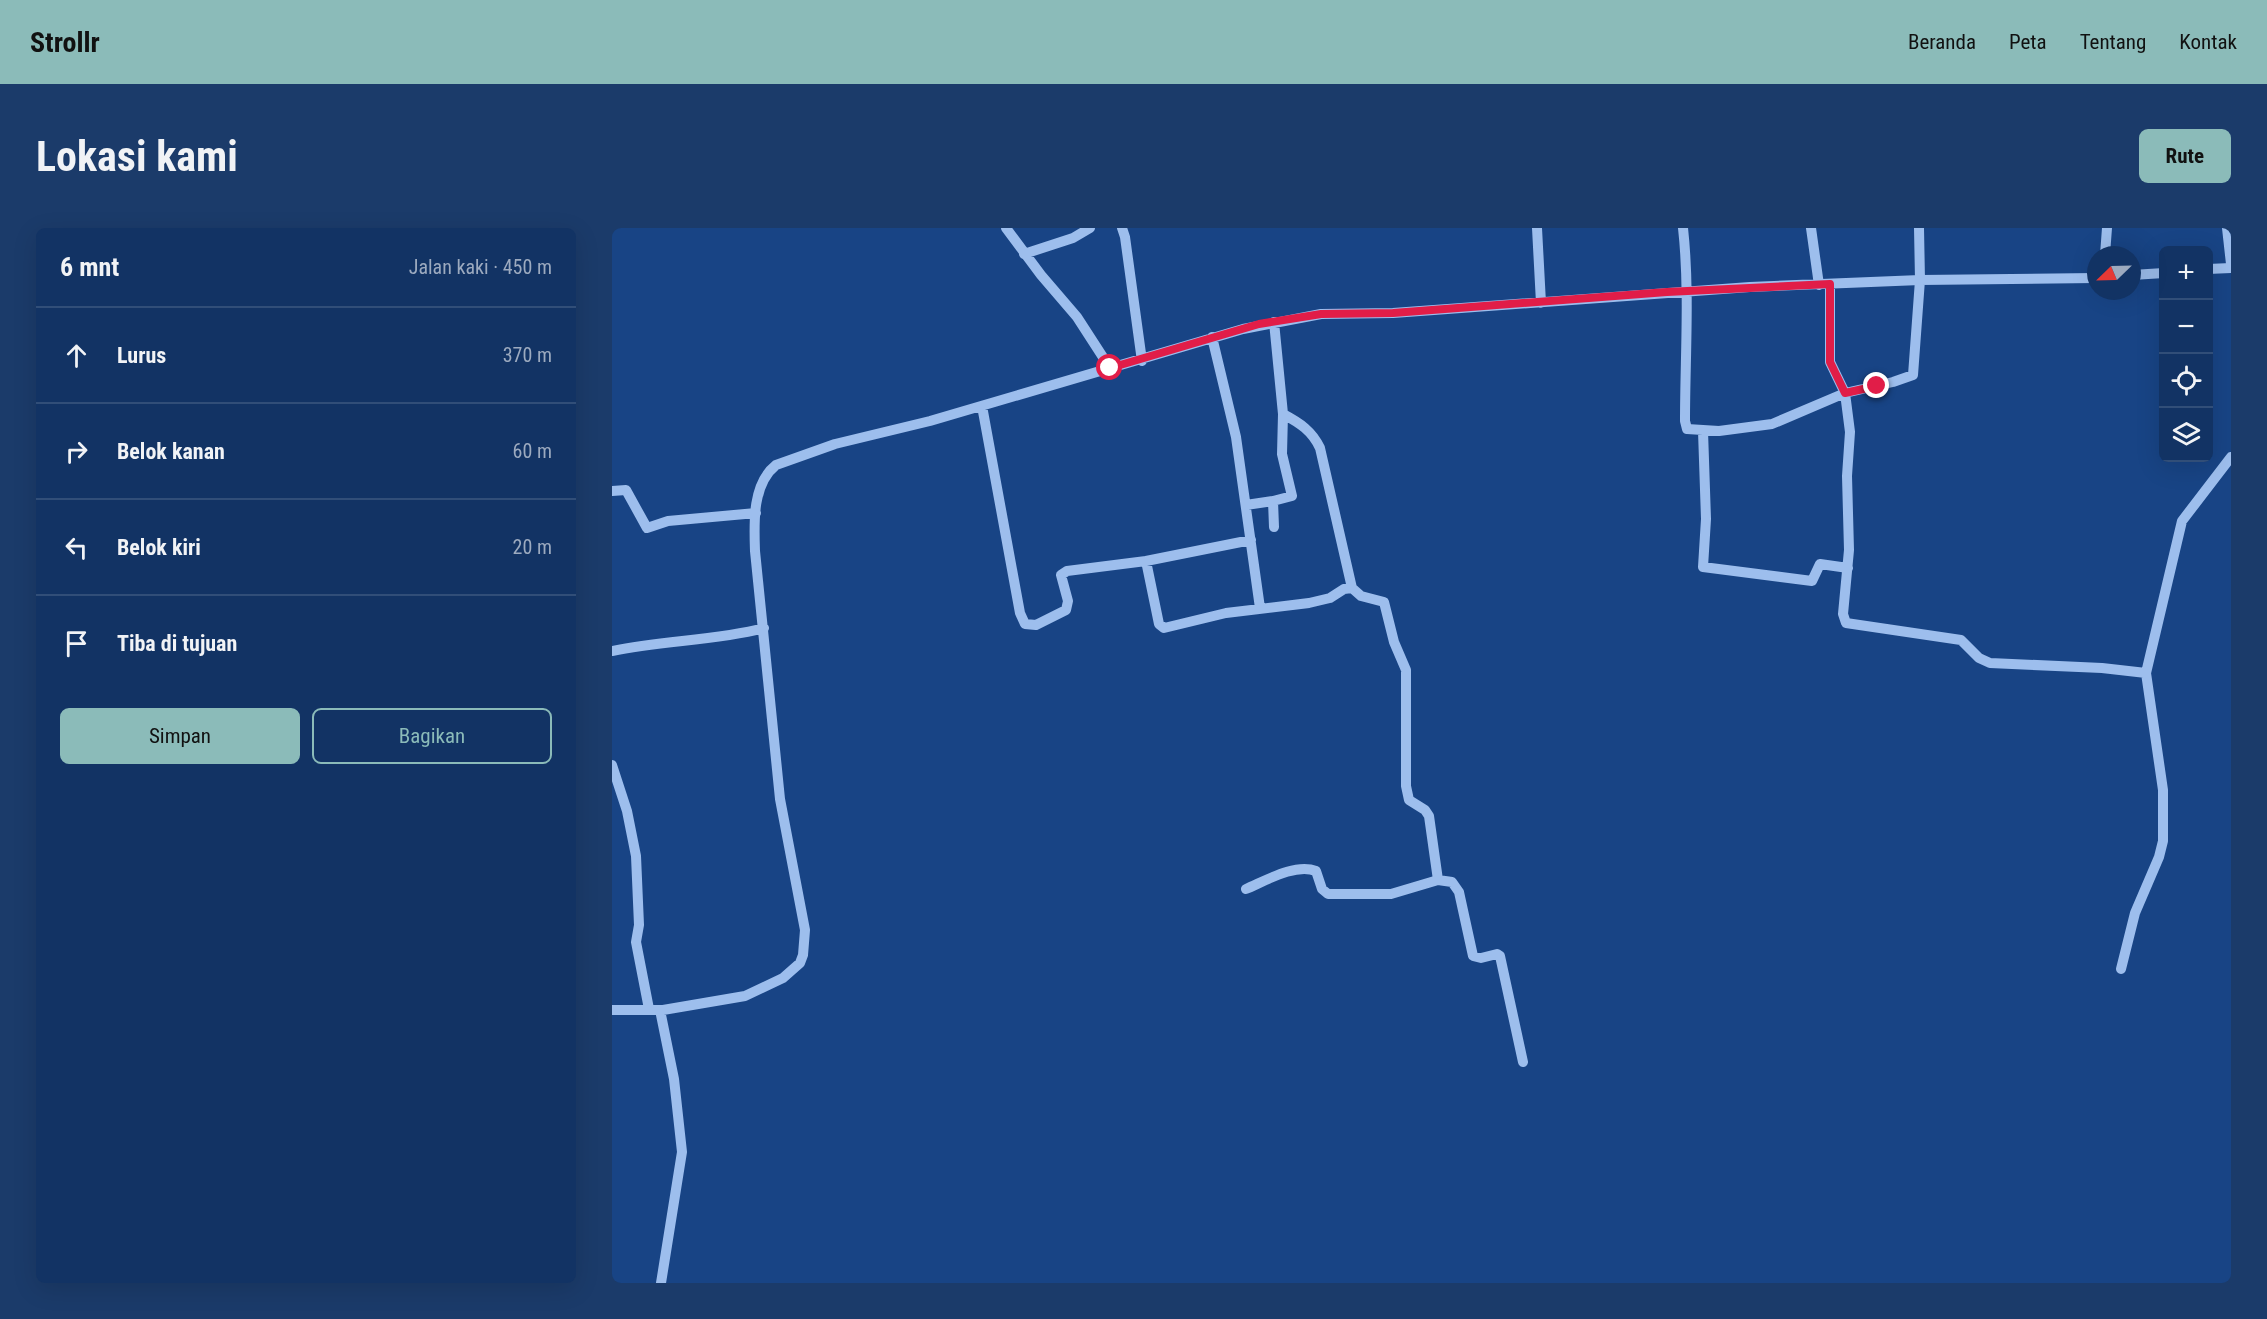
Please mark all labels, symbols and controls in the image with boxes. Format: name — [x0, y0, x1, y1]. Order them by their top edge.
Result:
text: Strollr — [30, 26, 100, 59]
text: Beranda — [1908, 30, 1976, 54]
text: Peta — [2009, 30, 2047, 54]
text: Tentang — [2080, 30, 2146, 54]
text: Kontak — [2179, 30, 2237, 54]
button: Rute — [2139, 129, 2231, 183]
text: Lokasi kami — [36, 132, 238, 181]
north arrow — [2087, 246, 2141, 300]
map controls — [2159, 246, 2213, 462]
button: + — [2159, 246, 2213, 300]
text: 6 mnt — [60, 252, 119, 282]
text: Jalan kaki · 450 m — [409, 255, 552, 279]
button: − — [2159, 300, 2213, 354]
icon: ahead — [60, 339, 93, 372]
text: Lurus — [117, 343, 166, 368]
text: 370 m — [503, 343, 552, 367]
route start — [1096, 354, 1122, 380]
button: locate — [2159, 354, 2213, 408]
route end — [1863, 372, 1889, 398]
button: layers — [2159, 408, 2213, 462]
icon: right — [60, 435, 93, 468]
text: Belok kanan — [117, 439, 225, 464]
text: 60 m — [513, 439, 552, 463]
icon: left — [60, 531, 93, 564]
text: Belok kiri — [117, 535, 201, 560]
text: 20 m — [513, 535, 552, 559]
icon: arrive — [60, 627, 93, 660]
text: Tiba di tujuan — [117, 631, 237, 656]
button: Simpan — [60, 708, 300, 764]
button: Bagikan — [312, 708, 552, 764]

